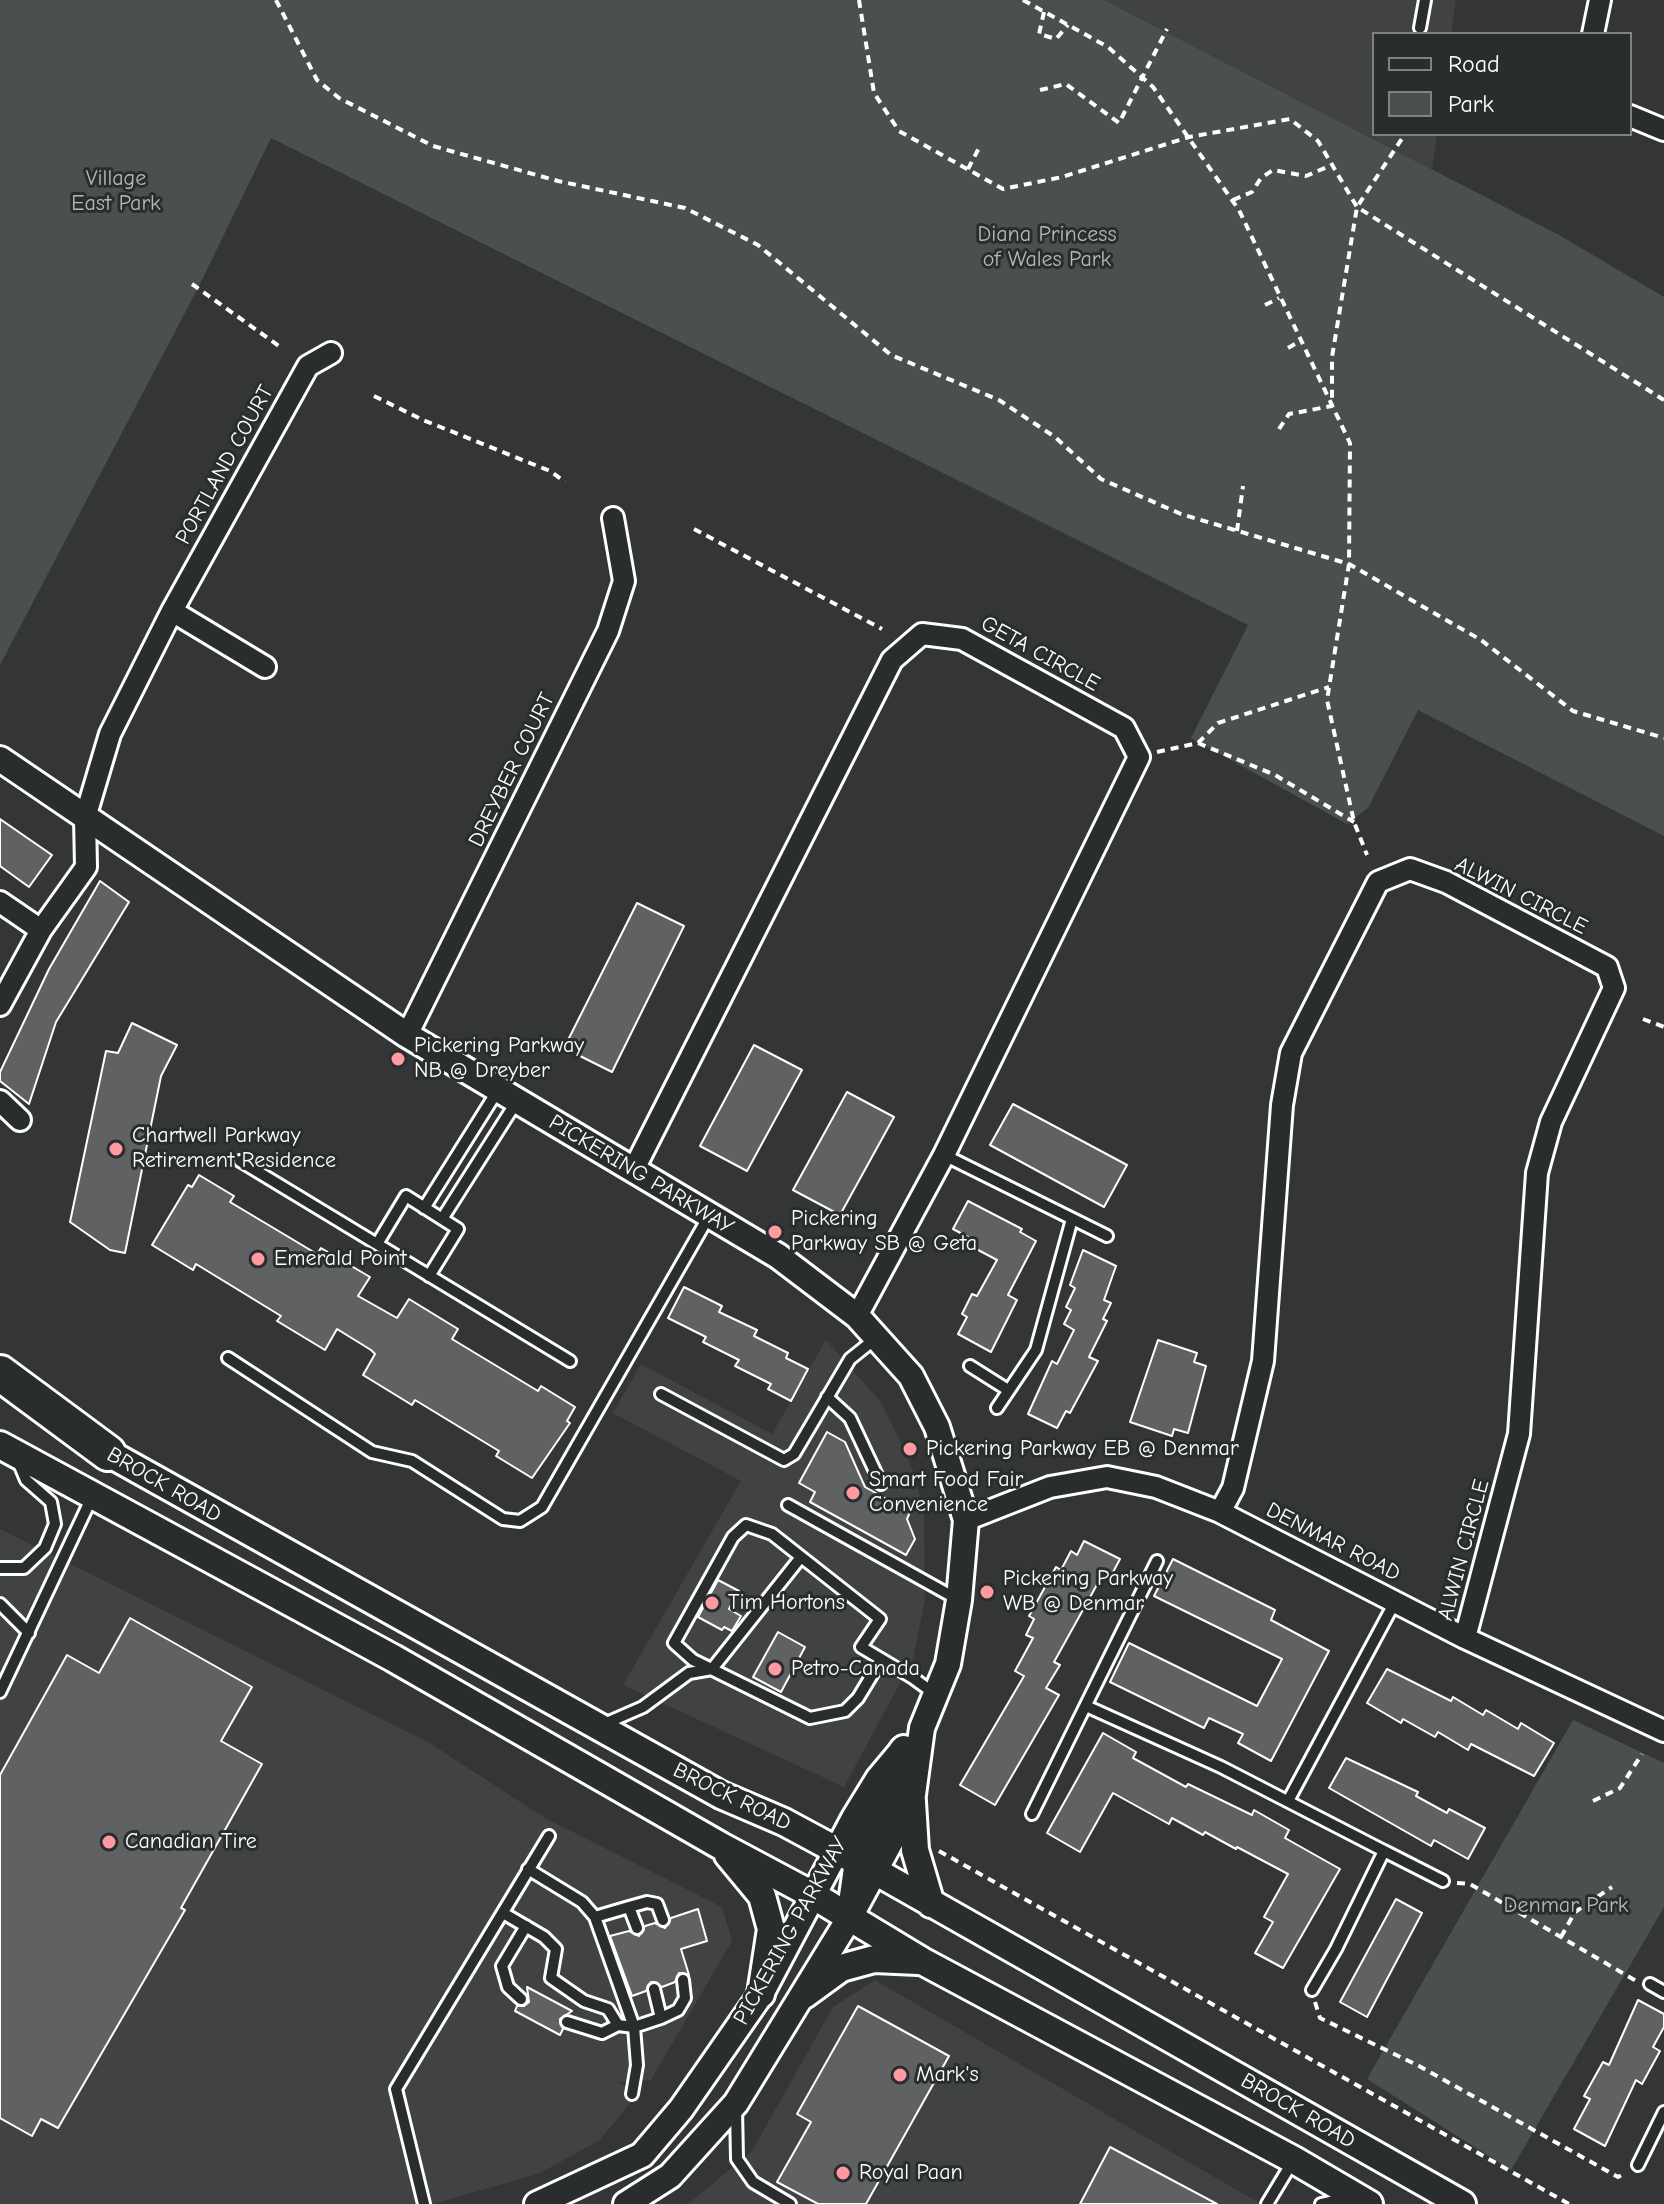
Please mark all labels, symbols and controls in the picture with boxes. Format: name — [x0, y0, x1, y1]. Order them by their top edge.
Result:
legend — [1372, 32, 1632, 136]
text: Road — [1448, 50, 1500, 78]
text: Park — [1448, 90, 1494, 118]
park label: Village East Park — [71, 166, 161, 218]
park label: Diana Princess of Wales Park — [977, 222, 1117, 274]
street label: PORTLAND COURT — [170, 381, 280, 549]
street label: GETA CIRCLE — [976, 611, 1104, 697]
street label: DREYBER COURT — [463, 689, 561, 851]
street label: ALWIN CIRCLE — [1450, 851, 1592, 941]
place label: Pickering Parkway NB @ Dreyber — [414, 1033, 584, 1084]
marker: Pickering Parkway NB @ Dreyber — [389, 1050, 407, 1068]
street label: PICKERING PARKWAY — [544, 1109, 738, 1241]
place label: Chartwell Parkway Retirement Residence — [132, 1123, 336, 1174]
marker: Chartwell Parkway Retirement Residence — [107, 1140, 125, 1158]
place label: Pickering Parkway SB @ Geta — [791, 1206, 977, 1258]
marker: Pickering Parkway SB @ Geta — [766, 1223, 784, 1241]
place label: Emerald Point — [274, 1246, 406, 1272]
marker: Emerald Point — [249, 1250, 267, 1268]
place label: Pickering Parkway EB @ Denmar — [926, 1436, 1239, 1462]
marker: Pickering Parkway EB @ Denmar — [901, 1440, 919, 1458]
street label: BROCK ROAD — [102, 1442, 226, 1528]
place label: Smart Food Fair Convenience — [869, 1467, 1023, 1518]
street label: ALWIN CIRCLE — [1432, 1477, 1496, 1623]
marker: Smart Food Fair Convenience — [844, 1484, 862, 1502]
street label: DENMAR ROAD — [1261, 1497, 1405, 1587]
place label: Pickering Parkway WB @ Denmar — [1003, 1566, 1173, 1618]
marker: Pickering Parkway WB @ Denmar — [978, 1583, 996, 1601]
place label: Tim Hortons — [728, 1590, 845, 1616]
marker: Tim Hortons — [703, 1594, 721, 1612]
place label: Petro-Canada — [791, 1656, 920, 1682]
marker: Petro-Canada — [766, 1660, 784, 1678]
street label: BROCK ROAD — [669, 1757, 795, 1837]
place label: Canadian Tire — [125, 1829, 257, 1855]
street label: PICKERING PARKWAY — [728, 1832, 854, 2030]
marker: Canadian Tire — [100, 1833, 118, 1851]
park label: Denmar Park — [1504, 1893, 1628, 1919]
place label: Mark's — [916, 2062, 979, 2088]
marker: Mark's — [891, 2066, 909, 2084]
street label: BROCK ROAD — [1236, 2068, 1360, 2154]
place label: Royal Paan — [859, 2160, 963, 2186]
marker: Royal Paan — [834, 2164, 852, 2182]

